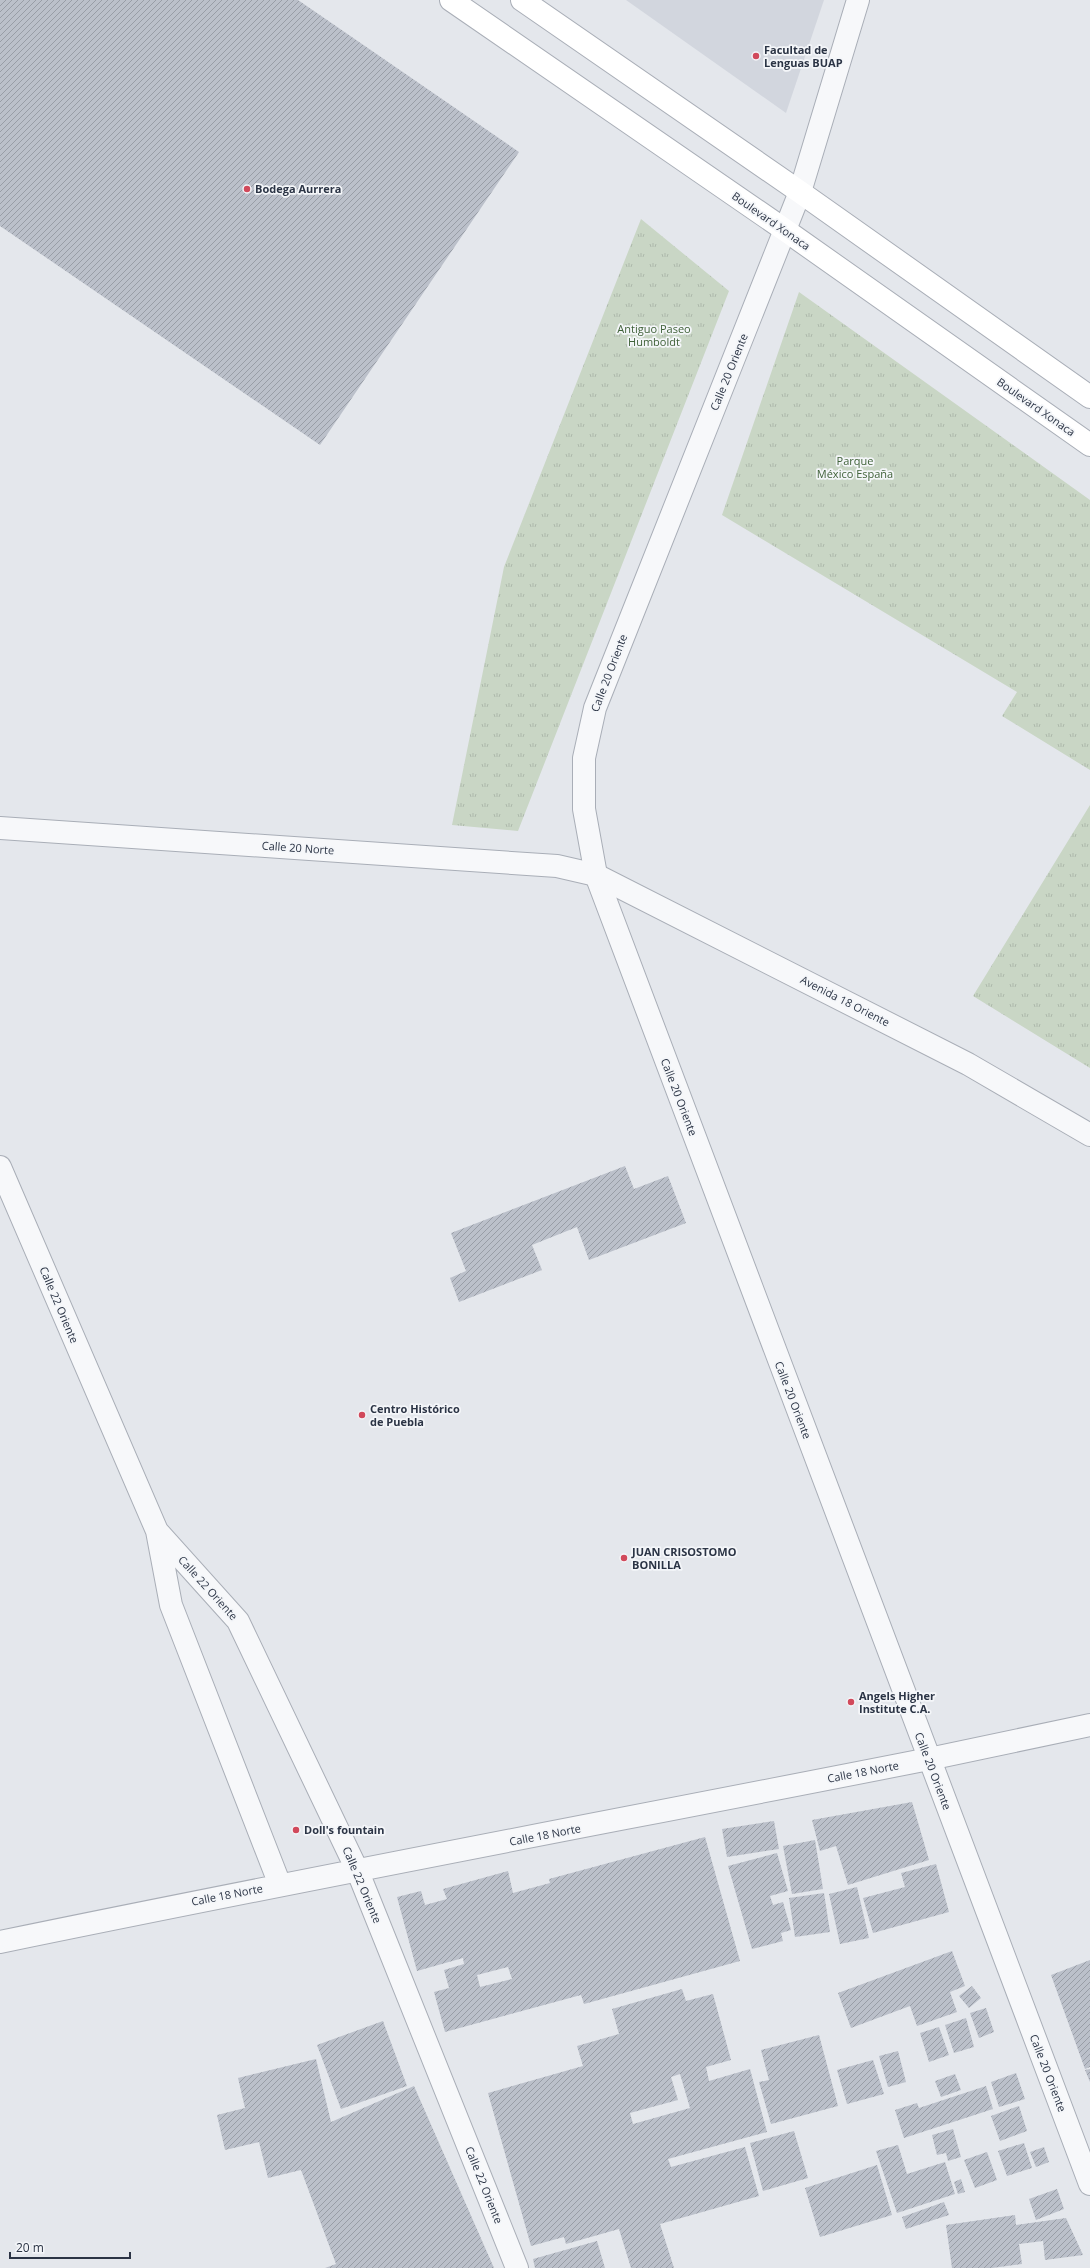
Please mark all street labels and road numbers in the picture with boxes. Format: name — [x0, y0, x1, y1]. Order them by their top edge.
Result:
street label: Boulevard Xonaca — [729, 188, 813, 253]
street label: Calle 20 Oriente — [706, 331, 751, 413]
street label: Boulevard Xonaca — [994, 374, 1078, 439]
street label: Calle 20 Oriente — [587, 632, 630, 714]
street label: Calle 20 Norte — [261, 837, 335, 858]
street label: Avenida 18 Oriente — [798, 972, 892, 1030]
street label: Calle 20 Oriente — [658, 1056, 701, 1138]
street label: Calle 22 Oriente — [37, 1264, 82, 1345]
street label: Calle 20 Oriente — [772, 1359, 815, 1441]
street label: Calle 22 Oriente — [175, 1552, 241, 1623]
street label: Calle 20 Oriente — [912, 1730, 955, 1812]
street label: Calle 18 Norte — [826, 1757, 900, 1786]
street label: Calle 18 Norte — [508, 1820, 582, 1849]
street label: Calle 22 Oriente — [340, 1844, 385, 1925]
street label: Calle 18 Norte — [190, 1880, 264, 1909]
street label: Calle 20 Oriente — [1027, 2032, 1070, 2114]
street label: Calle 22 Oriente — [462, 2144, 507, 2226]

